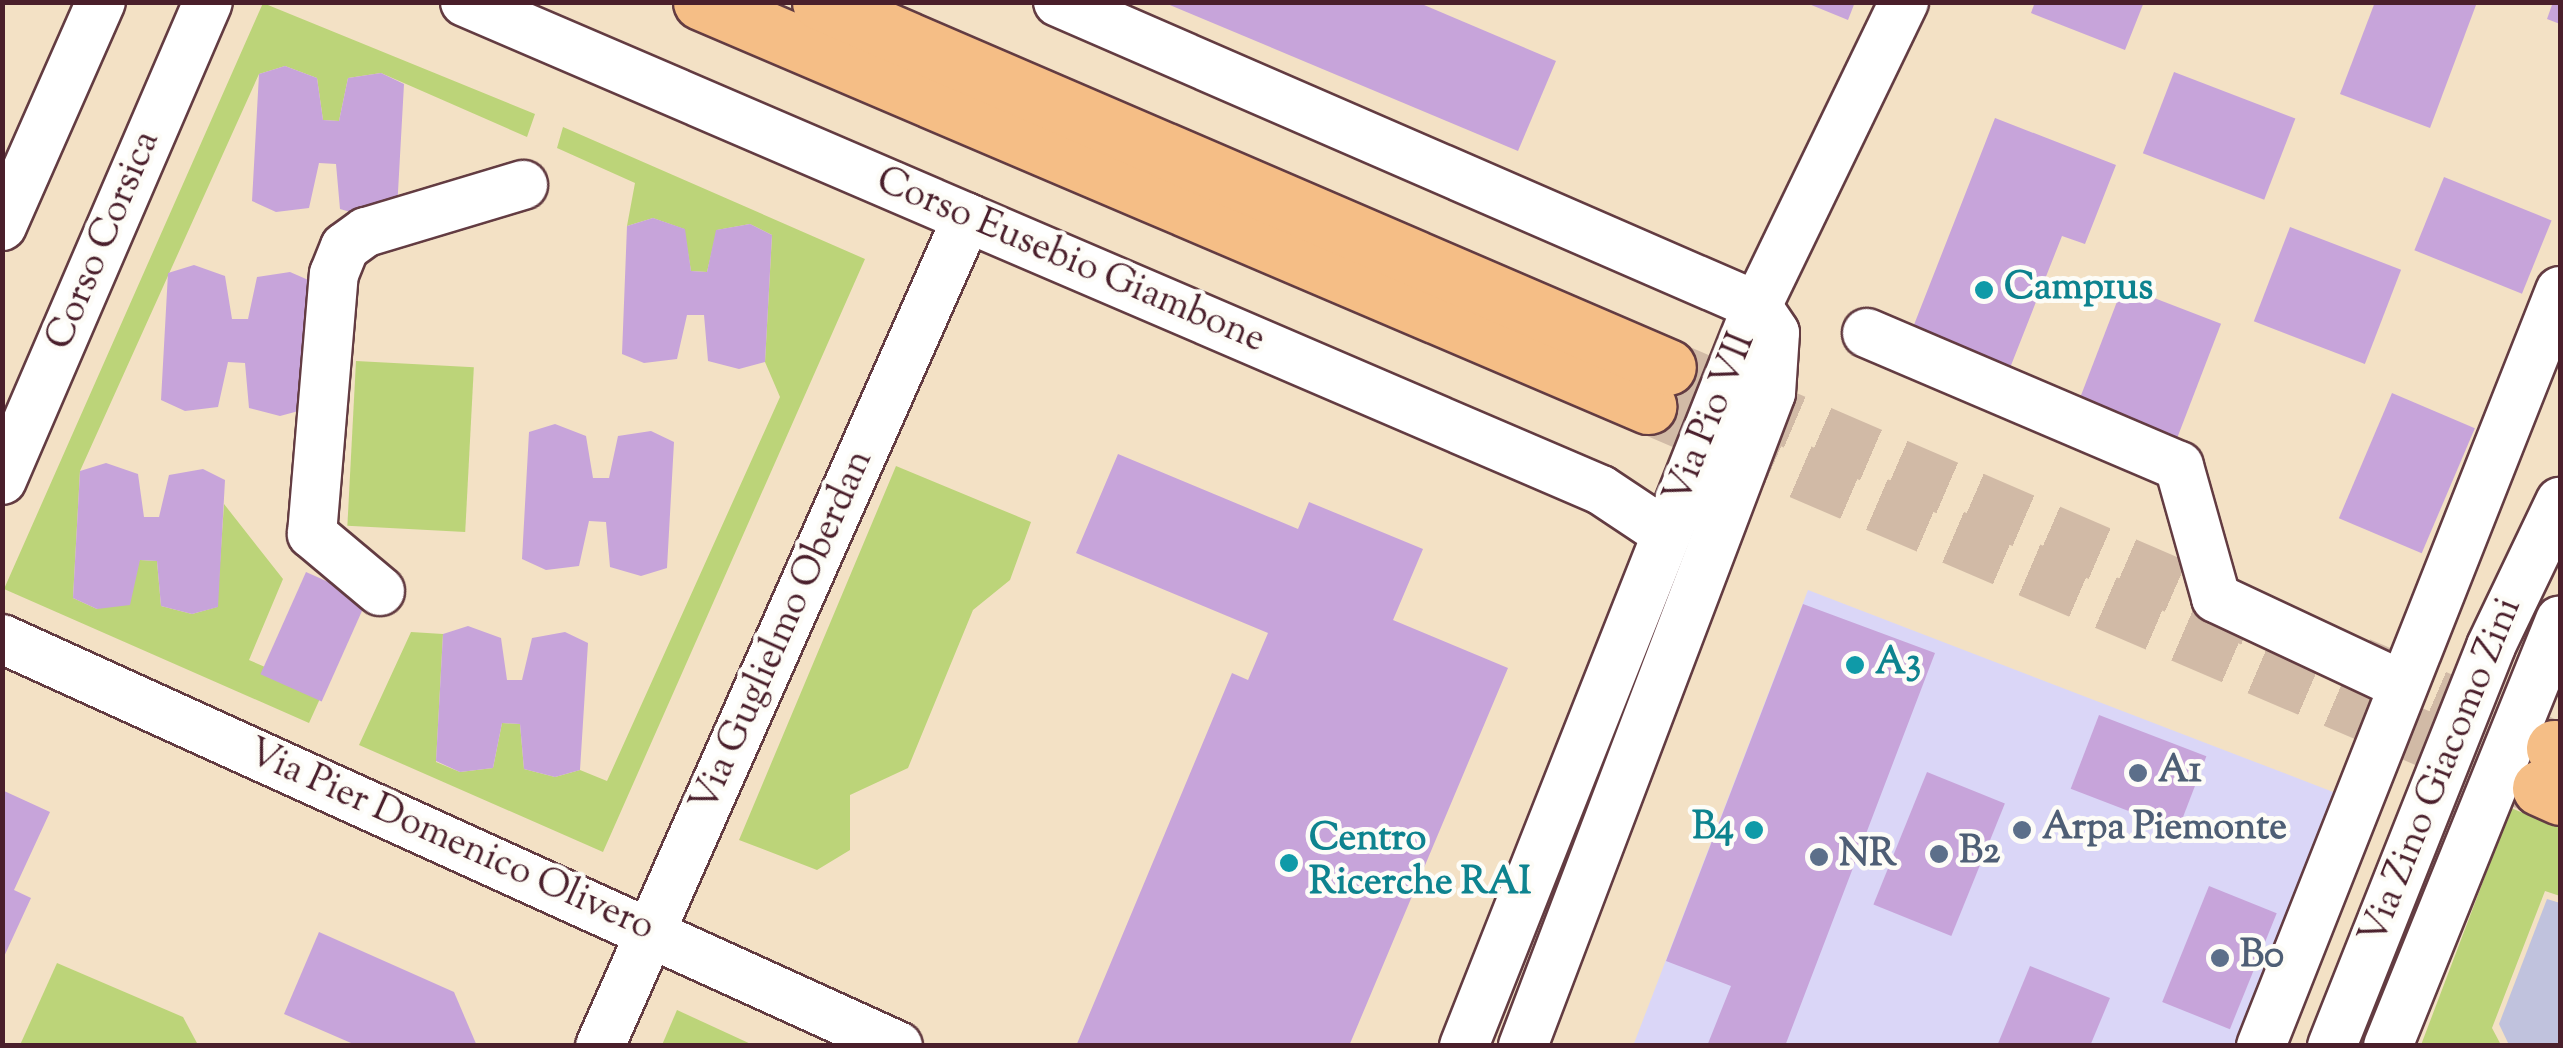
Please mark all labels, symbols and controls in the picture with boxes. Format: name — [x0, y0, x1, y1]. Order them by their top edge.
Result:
street label: Corso Corsica — [38, 125, 172, 357]
street label: Corso Eusebio Giambone — [869, 159, 1271, 365]
place label: Camp1us — [2004, 267, 2153, 313]
marker: Camp1us — [1973, 279, 1995, 301]
street label: Via Pio VII — [1657, 327, 1767, 511]
street label: Via Guglielmo Oberdan — [683, 444, 885, 820]
street label: Via Zino Giacomo Zini — [2353, 592, 2533, 952]
place label: A3 — [1875, 642, 1921, 688]
marker: A3 — [1844, 654, 1866, 676]
street label: Via Pier Domenico Olivero — [240, 732, 660, 952]
place label: A1 — [2158, 750, 2202, 796]
marker: A1 — [2127, 762, 2149, 784]
place label: B4 — [1692, 807, 1734, 853]
place label: Arpa Piemonte — [2042, 807, 2287, 853]
place label: Centro Ricerche RAI — [1309, 818, 1531, 908]
marker: B4 — [1743, 819, 1765, 841]
marker: Arpa Piemonte — [2011, 819, 2033, 841]
place label: B2 — [1959, 831, 2000, 877]
place label: NR — [1839, 834, 1897, 880]
marker: B2 — [1928, 843, 1950, 865]
marker: NR — [1808, 846, 1830, 868]
marker: Centro Ricerche RAI — [1278, 852, 1300, 874]
place label: B0 — [2240, 935, 2284, 981]
marker: B0 — [2209, 947, 2231, 969]

